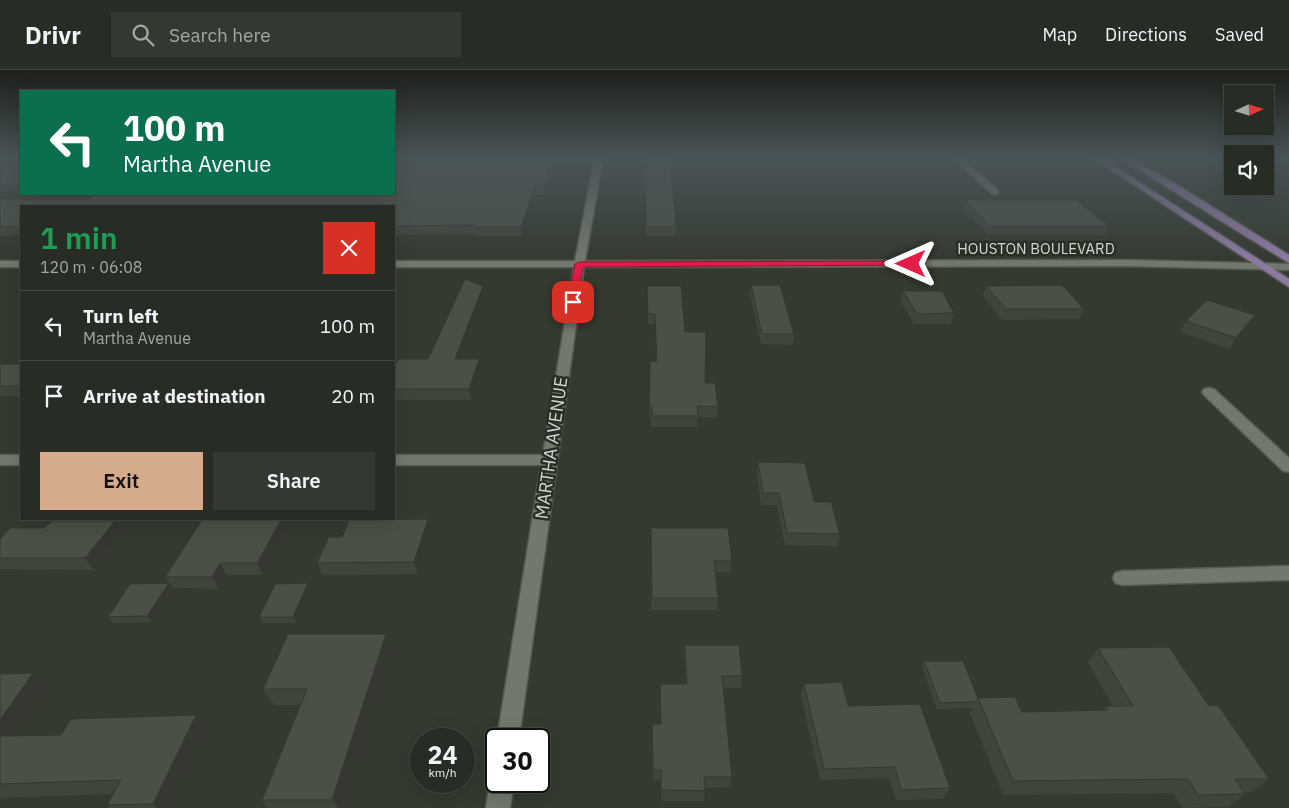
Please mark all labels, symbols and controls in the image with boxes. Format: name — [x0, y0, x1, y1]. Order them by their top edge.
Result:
search box — [111, 12, 461, 57]
text: Drivr — [25, 19, 81, 51]
icon: search — [129, 21, 157, 49]
text: Search here — [169, 23, 271, 47]
text: Map — [1042, 23, 1077, 46]
text: Directions — [1105, 23, 1187, 46]
text: Saved — [1215, 23, 1264, 46]
north arrow — [1224, 85, 1274, 135]
map controls — [1224, 85, 1274, 195]
text: 100 m — [123, 105, 226, 151]
icon: left — [40, 110, 105, 175]
button: sound — [1224, 145, 1274, 195]
text: Martha Avenue — [123, 149, 271, 178]
text: 1 min — [40, 218, 118, 257]
button: close — [323, 222, 375, 274]
position arrow — [884, 237, 936, 289]
street label: HOUSTON BOULEVARD — [957, 239, 1115, 258]
text: 120 m · 06:08 — [40, 257, 142, 277]
pin — [552, 281, 594, 323]
icon: arrive — [559, 288, 587, 316]
text: Turn left — [83, 304, 159, 328]
icon: left — [40, 312, 68, 340]
text: 100 m — [320, 314, 375, 338]
text: Martha Avenue — [83, 328, 191, 348]
street label: MARTHA AVENUE — [530, 375, 572, 521]
icon: arrive — [40, 382, 68, 410]
text: Arrive at destination — [83, 384, 266, 408]
text: 20 m — [331, 384, 375, 408]
button: Exit — [40, 452, 203, 510]
button: Share — [213, 452, 375, 510]
speed limit sign: 30 — [485, 728, 550, 793]
text: 24 — [427, 738, 458, 771]
text: km/h — [428, 765, 457, 780]

